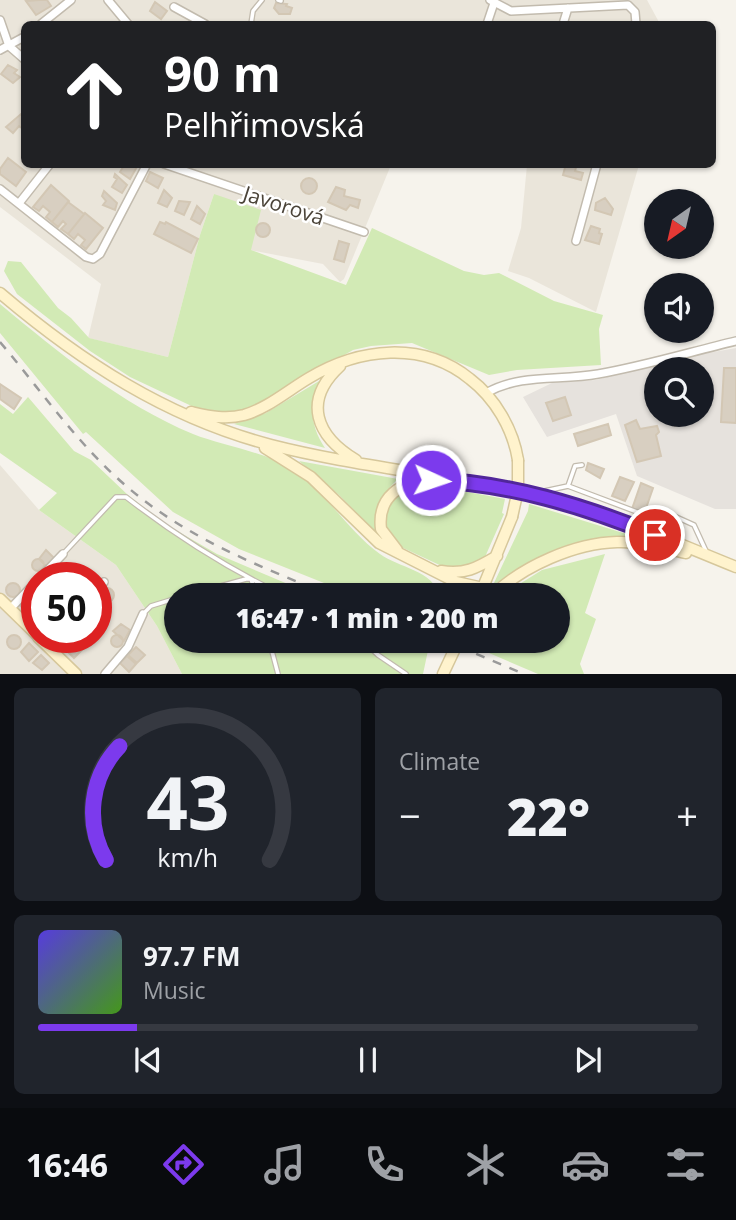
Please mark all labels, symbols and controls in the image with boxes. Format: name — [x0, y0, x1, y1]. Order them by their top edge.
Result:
text: 90 m — [164, 40, 281, 106]
icon: ahead — [49, 49, 140, 140]
text: Pelhřimovská — [164, 103, 365, 146]
street label: Javorová — [238, 178, 328, 231]
north arrow — [644, 189, 714, 259]
map controls — [644, 189, 714, 427]
button: sound — [644, 273, 714, 343]
button: search — [644, 357, 714, 427]
position arrow — [394, 443, 468, 517]
pin — [625, 505, 685, 565]
icon: arrive — [636, 516, 674, 554]
speed limit sign: 50 — [21, 562, 112, 653]
text: 16:47 · 1 min · 200 m — [236, 600, 498, 636]
text: Climate — [399, 745, 480, 777]
text: 43 — [146, 753, 229, 852]
text: 22° — [507, 780, 590, 851]
text: − — [399, 789, 421, 841]
text: + — [676, 789, 698, 841]
text: km/h — [157, 840, 218, 874]
text: 97.7 FM — [143, 938, 241, 974]
text: Music — [143, 974, 206, 1006]
icon: previous — [129, 1041, 167, 1079]
icon: pause — [349, 1041, 387, 1079]
icon: next — [569, 1041, 607, 1079]
icon: directions — [159, 1140, 208, 1189]
icon: music — [260, 1140, 309, 1189]
icon: phone — [360, 1140, 409, 1189]
icon: climate — [461, 1140, 510, 1189]
icon: car — [561, 1140, 610, 1189]
icon: filters — [661, 1140, 710, 1189]
text: 16:46 — [26, 1143, 108, 1186]

